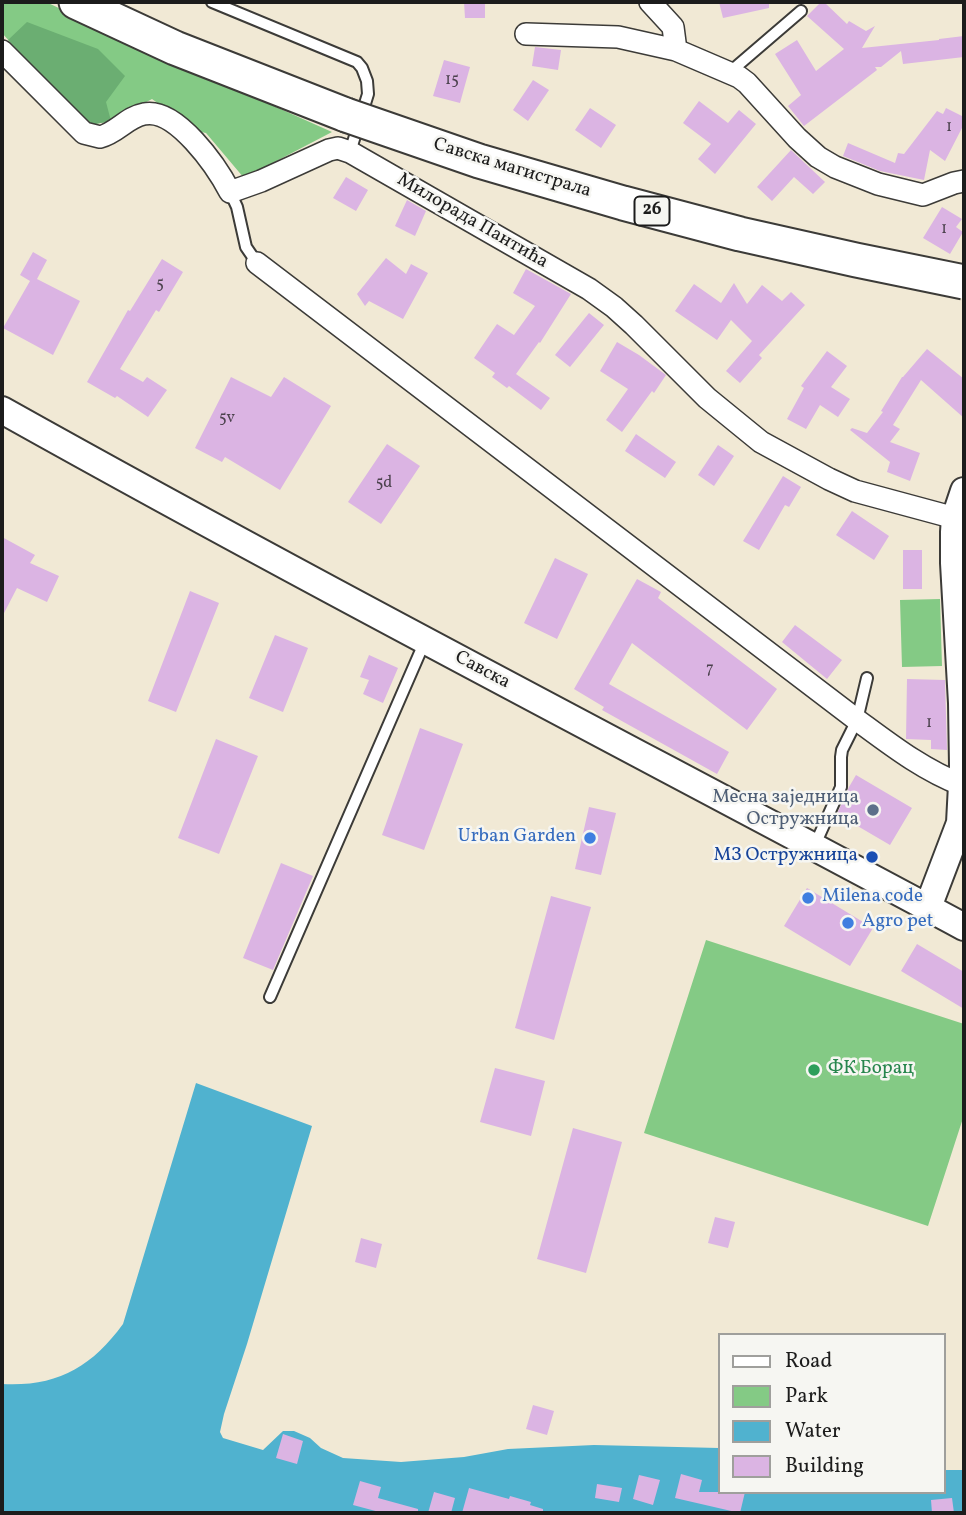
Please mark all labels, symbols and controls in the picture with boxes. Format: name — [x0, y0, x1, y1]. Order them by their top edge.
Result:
house number: 15 — [445, 71, 459, 91]
house number: 1 — [946, 118, 952, 138]
street label: Савска магистрала — [430, 134, 594, 204]
street label: Милорада Пантића — [392, 169, 552, 275]
road number: 26 — [634, 196, 670, 226]
house number: 1 — [941, 220, 947, 240]
house number: 5 — [156, 275, 164, 295]
house number: 5v — [219, 409, 235, 429]
house number: 5d — [376, 474, 392, 494]
street label: Савска — [450, 647, 514, 695]
house number: 7 — [706, 660, 714, 680]
house number: 1 — [926, 714, 932, 734]
place label: Месна заједница Остружница — [712, 788, 859, 832]
marker: Месна заједница Остружница — [865, 802, 881, 818]
place label: Urban Garden — [458, 827, 576, 849]
marker: Urban Garden — [582, 830, 598, 846]
place label: МЗ Остружница — [714, 846, 858, 868]
marker: МЗ Остружница — [864, 849, 880, 865]
place label: Milena code — [822, 887, 923, 909]
marker: Milena code — [800, 890, 816, 906]
place label: Agro pet — [862, 912, 934, 934]
marker: Agro pet — [840, 915, 856, 931]
place label: ФК Борац — [828, 1059, 914, 1081]
marker: ФК Борац — [806, 1062, 822, 1078]
legend — [718, 1333, 945, 1494]
text: Road — [785, 1347, 832, 1376]
text: Park — [785, 1382, 828, 1411]
text: Water — [785, 1417, 841, 1446]
text: Building — [785, 1452, 864, 1481]

